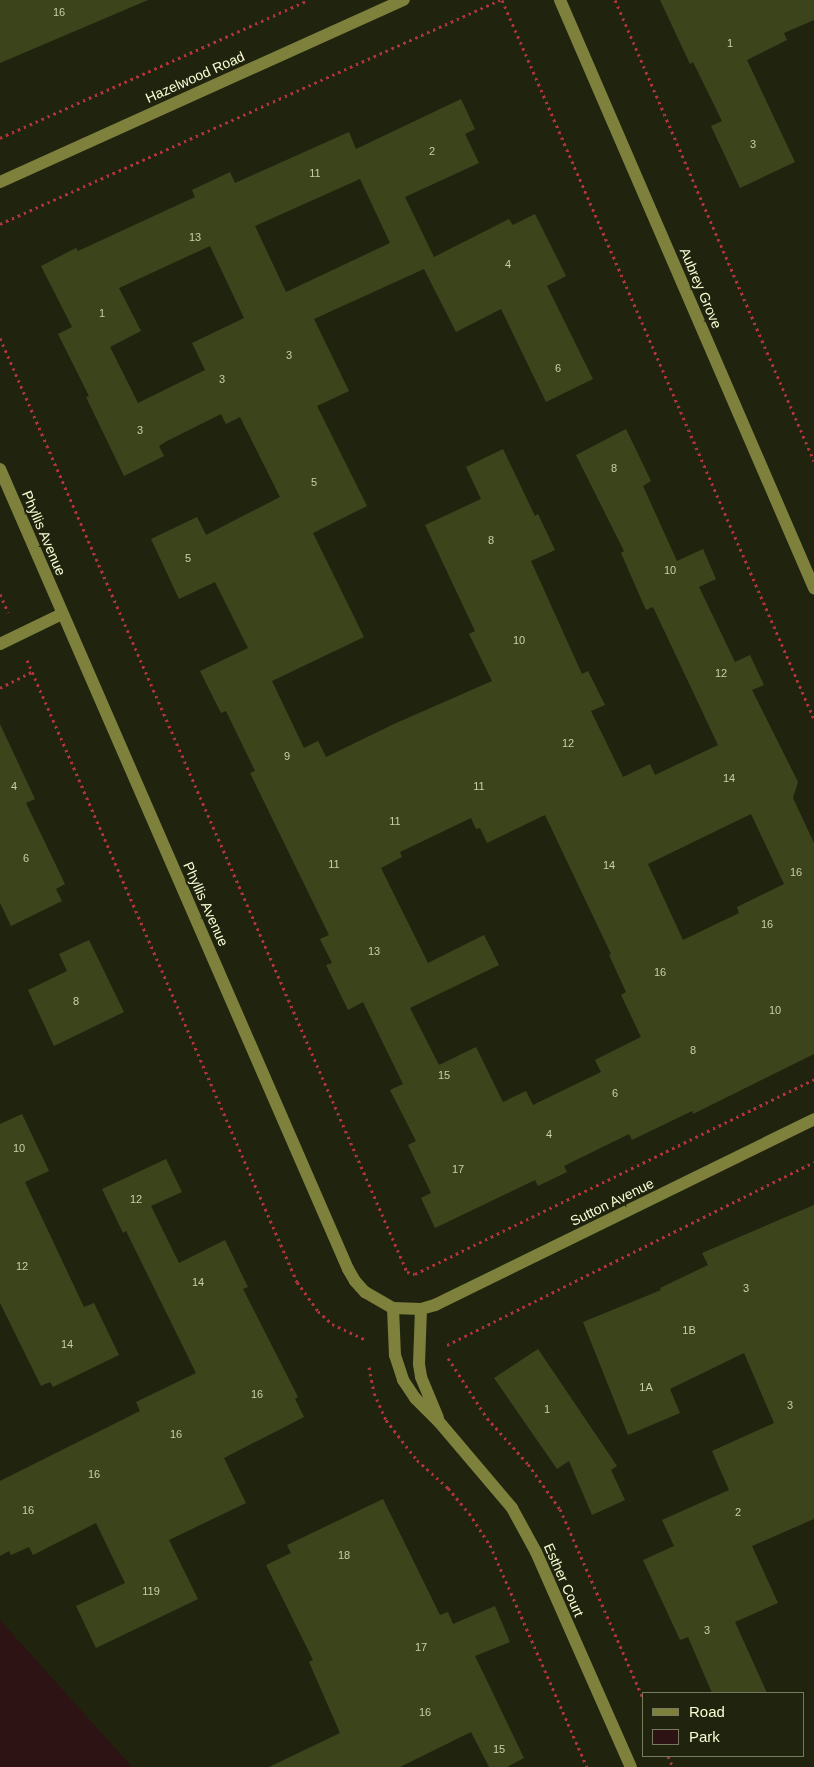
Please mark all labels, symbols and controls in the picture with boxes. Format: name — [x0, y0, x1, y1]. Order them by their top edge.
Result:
house number: 16 — [53, 5, 65, 19]
house number: 1 — [727, 36, 733, 50]
street label: Hazelwood Road — [143, 48, 247, 106]
house number: 3 — [750, 137, 756, 151]
house number: 2 — [429, 144, 435, 158]
house number: 11 — [309, 166, 321, 180]
house number: 13 — [189, 230, 201, 244]
street label: Aubrey Grove — [676, 245, 726, 331]
house number: 4 — [505, 257, 511, 271]
house number: 1 — [99, 306, 105, 320]
house number: 3 — [286, 348, 292, 362]
house number: 6 — [555, 361, 561, 375]
house number: 3 — [219, 372, 225, 386]
house number: 3 — [137, 423, 143, 437]
house number: 8 — [611, 461, 617, 475]
house number: 5 — [311, 475, 317, 489]
street label: Phyllis Avenue — [18, 488, 70, 578]
house number: 8 — [488, 533, 494, 547]
house number: 5 — [185, 551, 191, 565]
house number: 10 — [664, 563, 676, 577]
house number: 10 — [513, 633, 525, 647]
house number: 12 — [715, 666, 727, 680]
house number: 12 — [562, 736, 574, 750]
house number: 9 — [284, 749, 290, 763]
house number: 14 — [723, 771, 735, 785]
house number: 4 — [11, 779, 17, 793]
house number: 11 — [473, 779, 485, 793]
house number: 11 — [389, 814, 401, 828]
house number: 6 — [23, 851, 29, 865]
house number: 11 — [328, 857, 340, 871]
house number: 14 — [603, 858, 615, 872]
street label: Phyllis Avenue — [180, 859, 232, 949]
house number: 16 — [790, 865, 802, 879]
house number: 16 — [761, 917, 773, 931]
house number: 13 — [368, 944, 380, 958]
house number: 16 — [654, 965, 666, 979]
house number: 8 — [73, 994, 79, 1008]
house number: 10 — [769, 1003, 781, 1017]
house number: 8 — [690, 1043, 696, 1057]
house number: 15 — [438, 1068, 450, 1082]
house number: 6 — [612, 1086, 618, 1100]
house number: 4 — [546, 1127, 552, 1141]
house number: 10 — [13, 1141, 25, 1155]
house number: 17 — [452, 1162, 464, 1176]
street label: Sutton Avenue — [567, 1174, 657, 1230]
house number: 12 — [130, 1192, 142, 1206]
house number: 12 — [16, 1259, 28, 1273]
house number: 14 — [192, 1275, 204, 1289]
house number: 3 — [743, 1281, 749, 1295]
house number: 1B — [682, 1323, 696, 1337]
house number: 14 — [61, 1337, 73, 1351]
house number: 1A — [639, 1380, 653, 1394]
house number: 16 — [251, 1387, 263, 1401]
house number: 3 — [787, 1398, 793, 1412]
house number: 1 — [544, 1402, 550, 1416]
house number: 16 — [170, 1427, 182, 1441]
house number: 16 — [88, 1467, 100, 1481]
house number: 16 — [22, 1503, 34, 1517]
house number: 2 — [735, 1505, 741, 1519]
street label: Esther Court — [540, 1541, 588, 1619]
house number: 18 — [338, 1548, 350, 1562]
house number: 119 — [142, 1584, 160, 1598]
house number: 3 — [704, 1623, 710, 1637]
house number: 17 — [415, 1640, 427, 1654]
legend — [642, 1692, 804, 1757]
text: Road — [689, 1703, 725, 1720]
house number: 16 — [419, 1705, 431, 1719]
text: Park — [689, 1728, 720, 1745]
house number: 15 — [493, 1742, 505, 1756]

